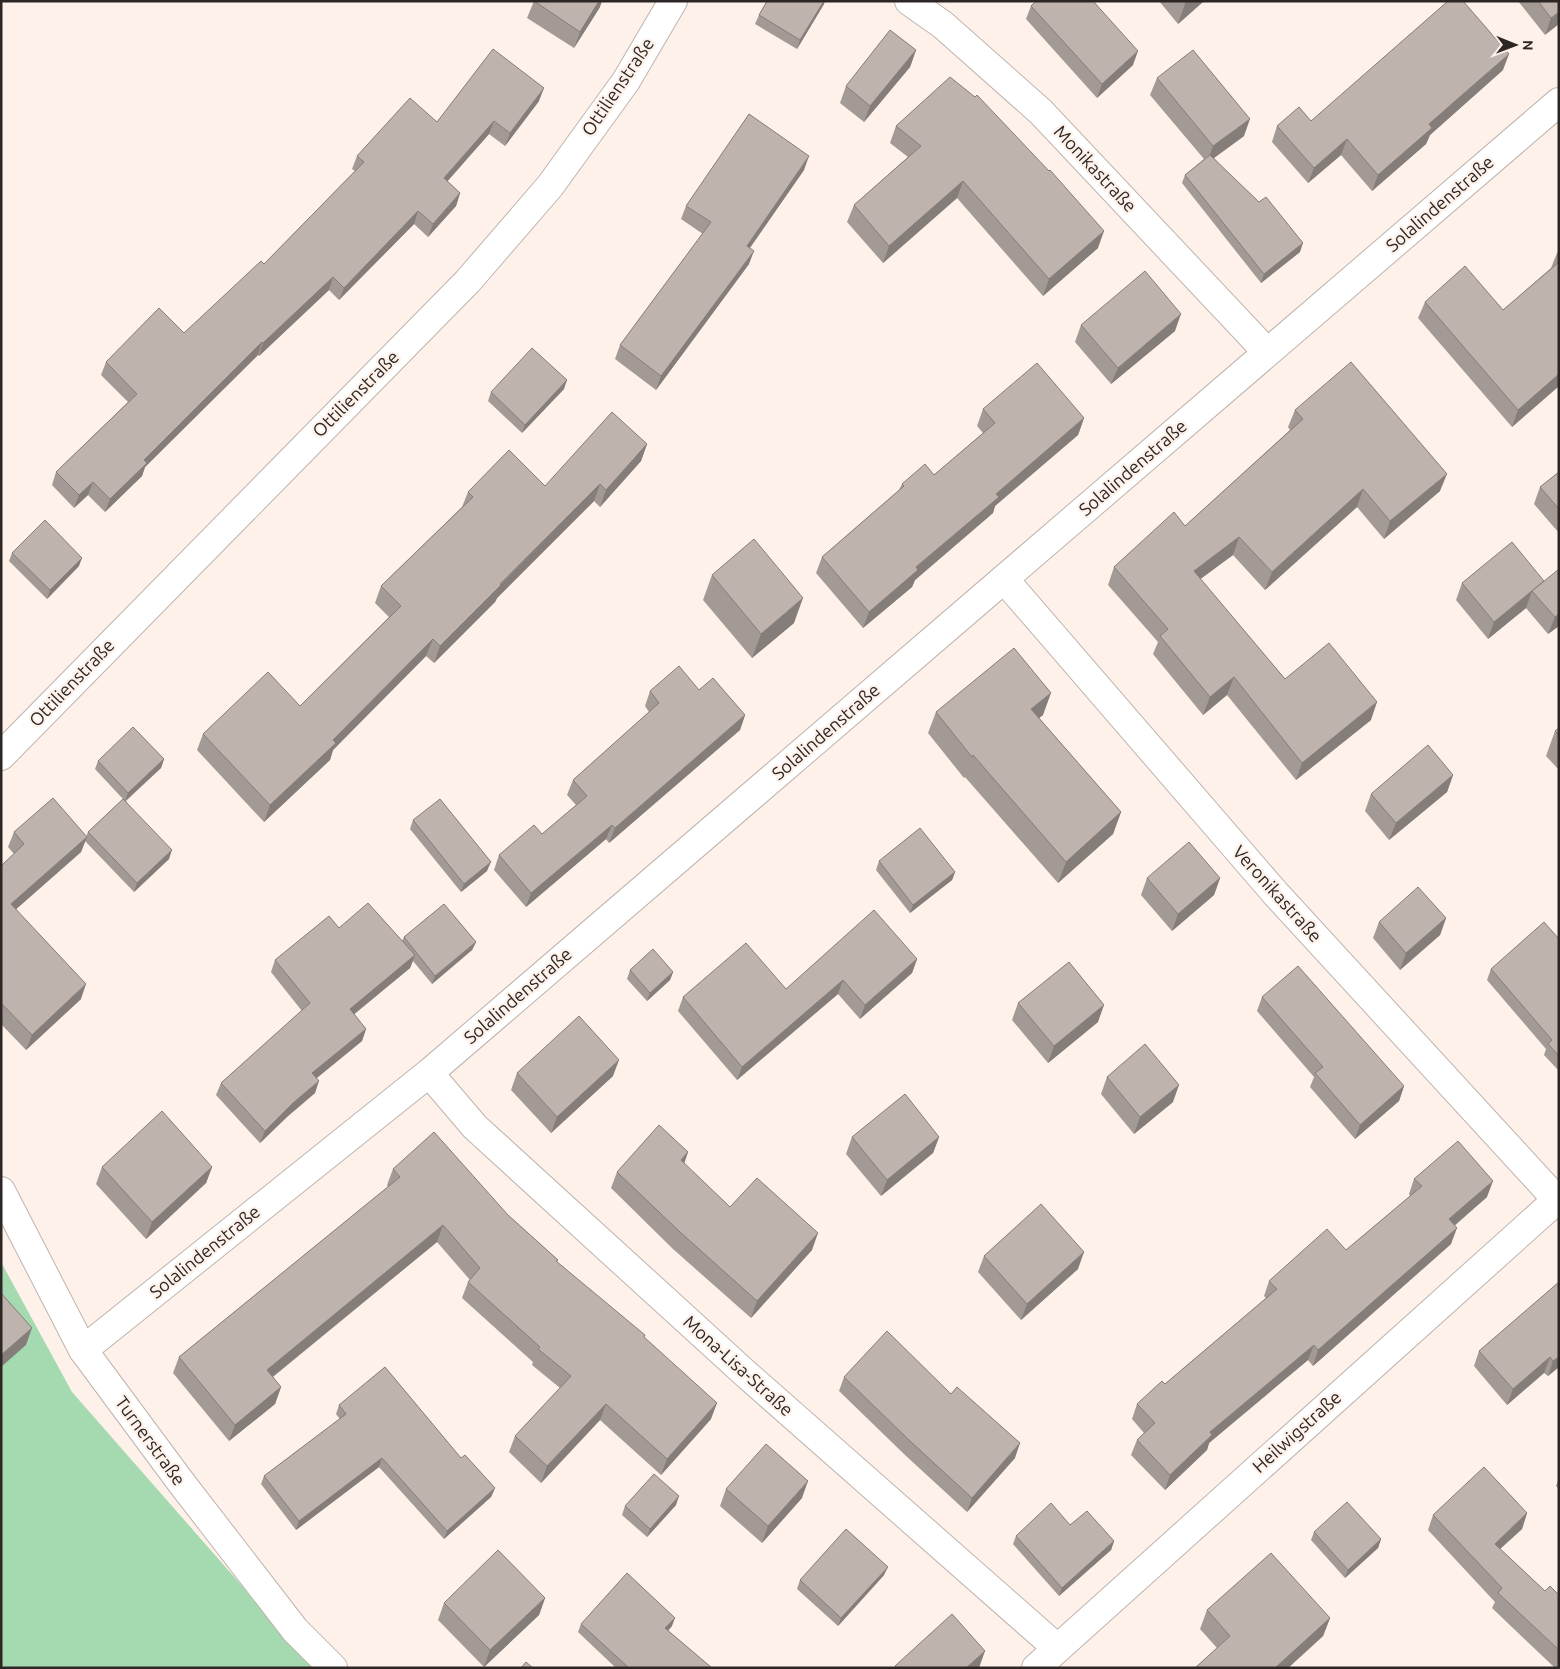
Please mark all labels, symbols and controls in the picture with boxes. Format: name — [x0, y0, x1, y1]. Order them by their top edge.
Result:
north arrow — [1490, 20, 1540, 70]
street label: Ottilienstraße — [577, 34, 657, 139]
text: N — [1520, 40, 1536, 51]
street label: Monikastraße — [1051, 121, 1141, 216]
street label: Solalindenstraße — [1382, 151, 1497, 255]
street label: Ottilienstraße — [308, 346, 403, 441]
street label: Solalindenstraße — [1075, 415, 1190, 519]
street label: Ottilienstraße — [25, 635, 118, 730]
street label: Solalindenstraße — [768, 679, 883, 783]
street label: Veronikastraße — [1229, 841, 1326, 946]
street label: Solalindenstraße — [460, 943, 575, 1047]
street label: Solalindenstraße — [145, 1201, 263, 1302]
street label: Mona-Lisa-Straße — [680, 1311, 797, 1420]
street label: Heilwigstraße — [1248, 1386, 1345, 1476]
street label: Turnerstraße — [112, 1392, 190, 1489]

